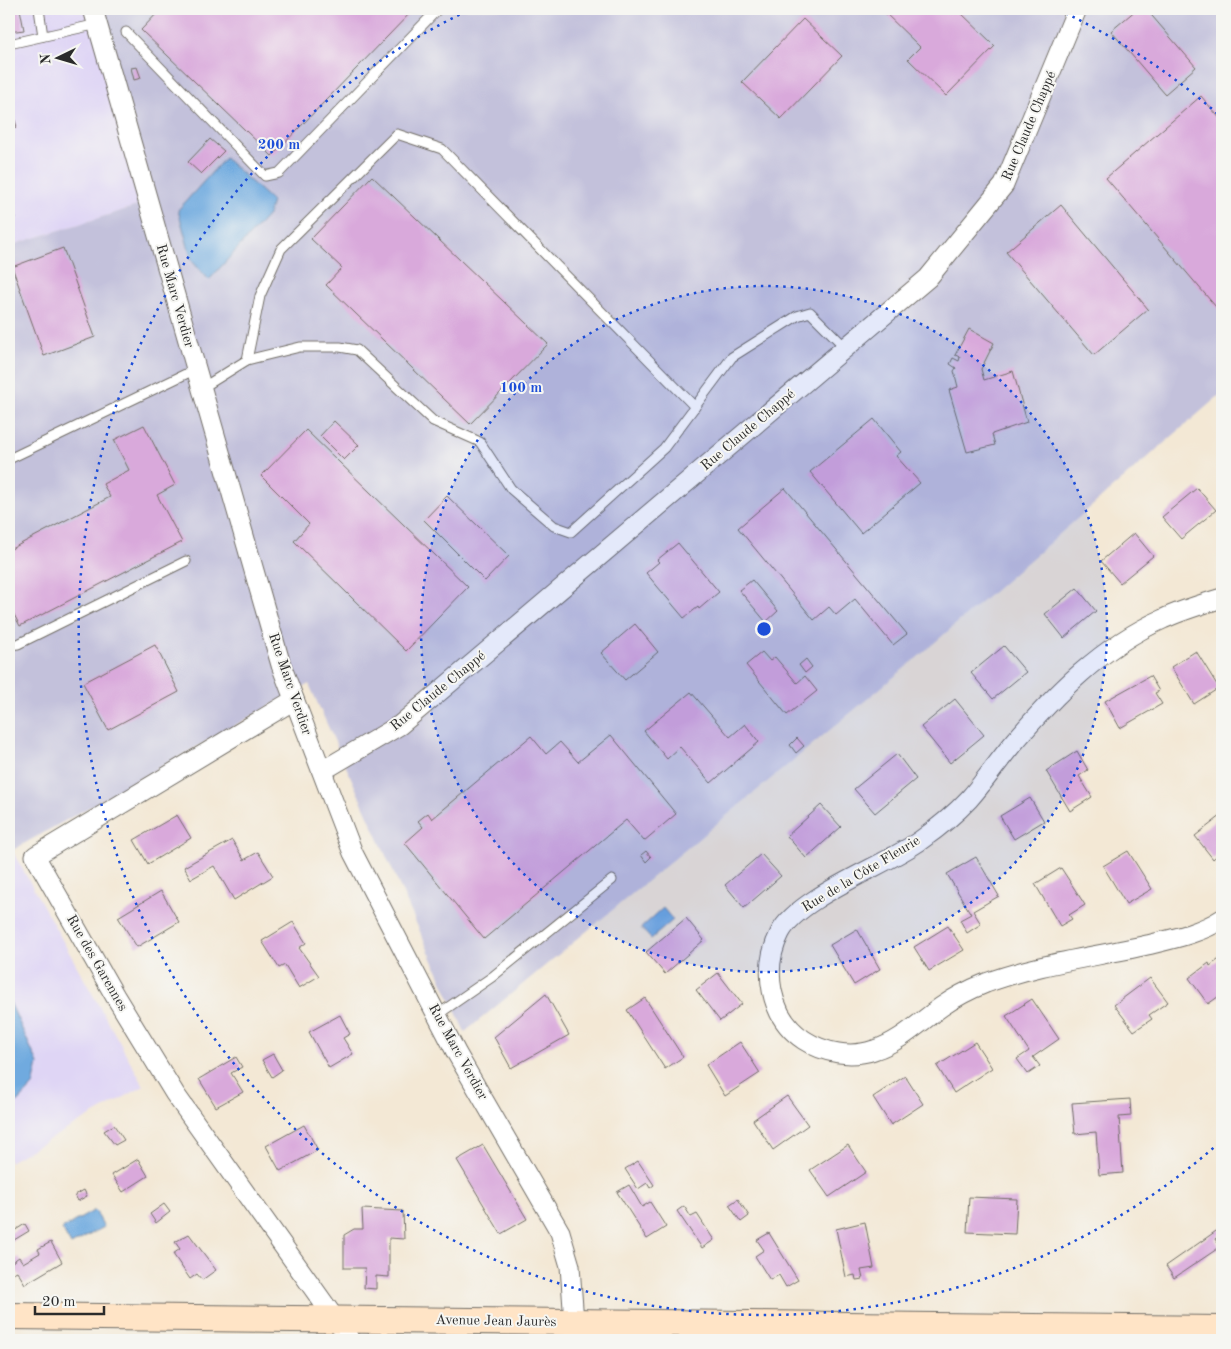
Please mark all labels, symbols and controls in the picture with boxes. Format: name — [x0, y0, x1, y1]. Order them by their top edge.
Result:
north arrow — [32, 32, 82, 82]
text: N — [39, 53, 53, 65]
street label: Rue Claude Chappé — [1000, 69, 1058, 183]
text: 200 m — [258, 138, 300, 153]
street label: Rue Marc Verdier — [153, 243, 197, 350]
text: 100 m — [500, 381, 542, 396]
street label: Rue Claude Chappé — [698, 387, 798, 473]
centre of rings — [755, 620, 773, 638]
street label: Rue Marc Verdier — [266, 631, 314, 737]
street label: Rue Claude Chappé — [388, 648, 488, 734]
street label: Rue de la Côte Fleurie — [800, 833, 922, 915]
street label: Rue des Garennes — [64, 913, 130, 1013]
street label: Rue Marc Verdier — [426, 1002, 490, 1102]
scale bar — [35, 1284, 104, 1316]
text: 20 m — [42, 1295, 76, 1310]
street label: Avenue Jean Jaurès — [435, 1313, 557, 1329]

